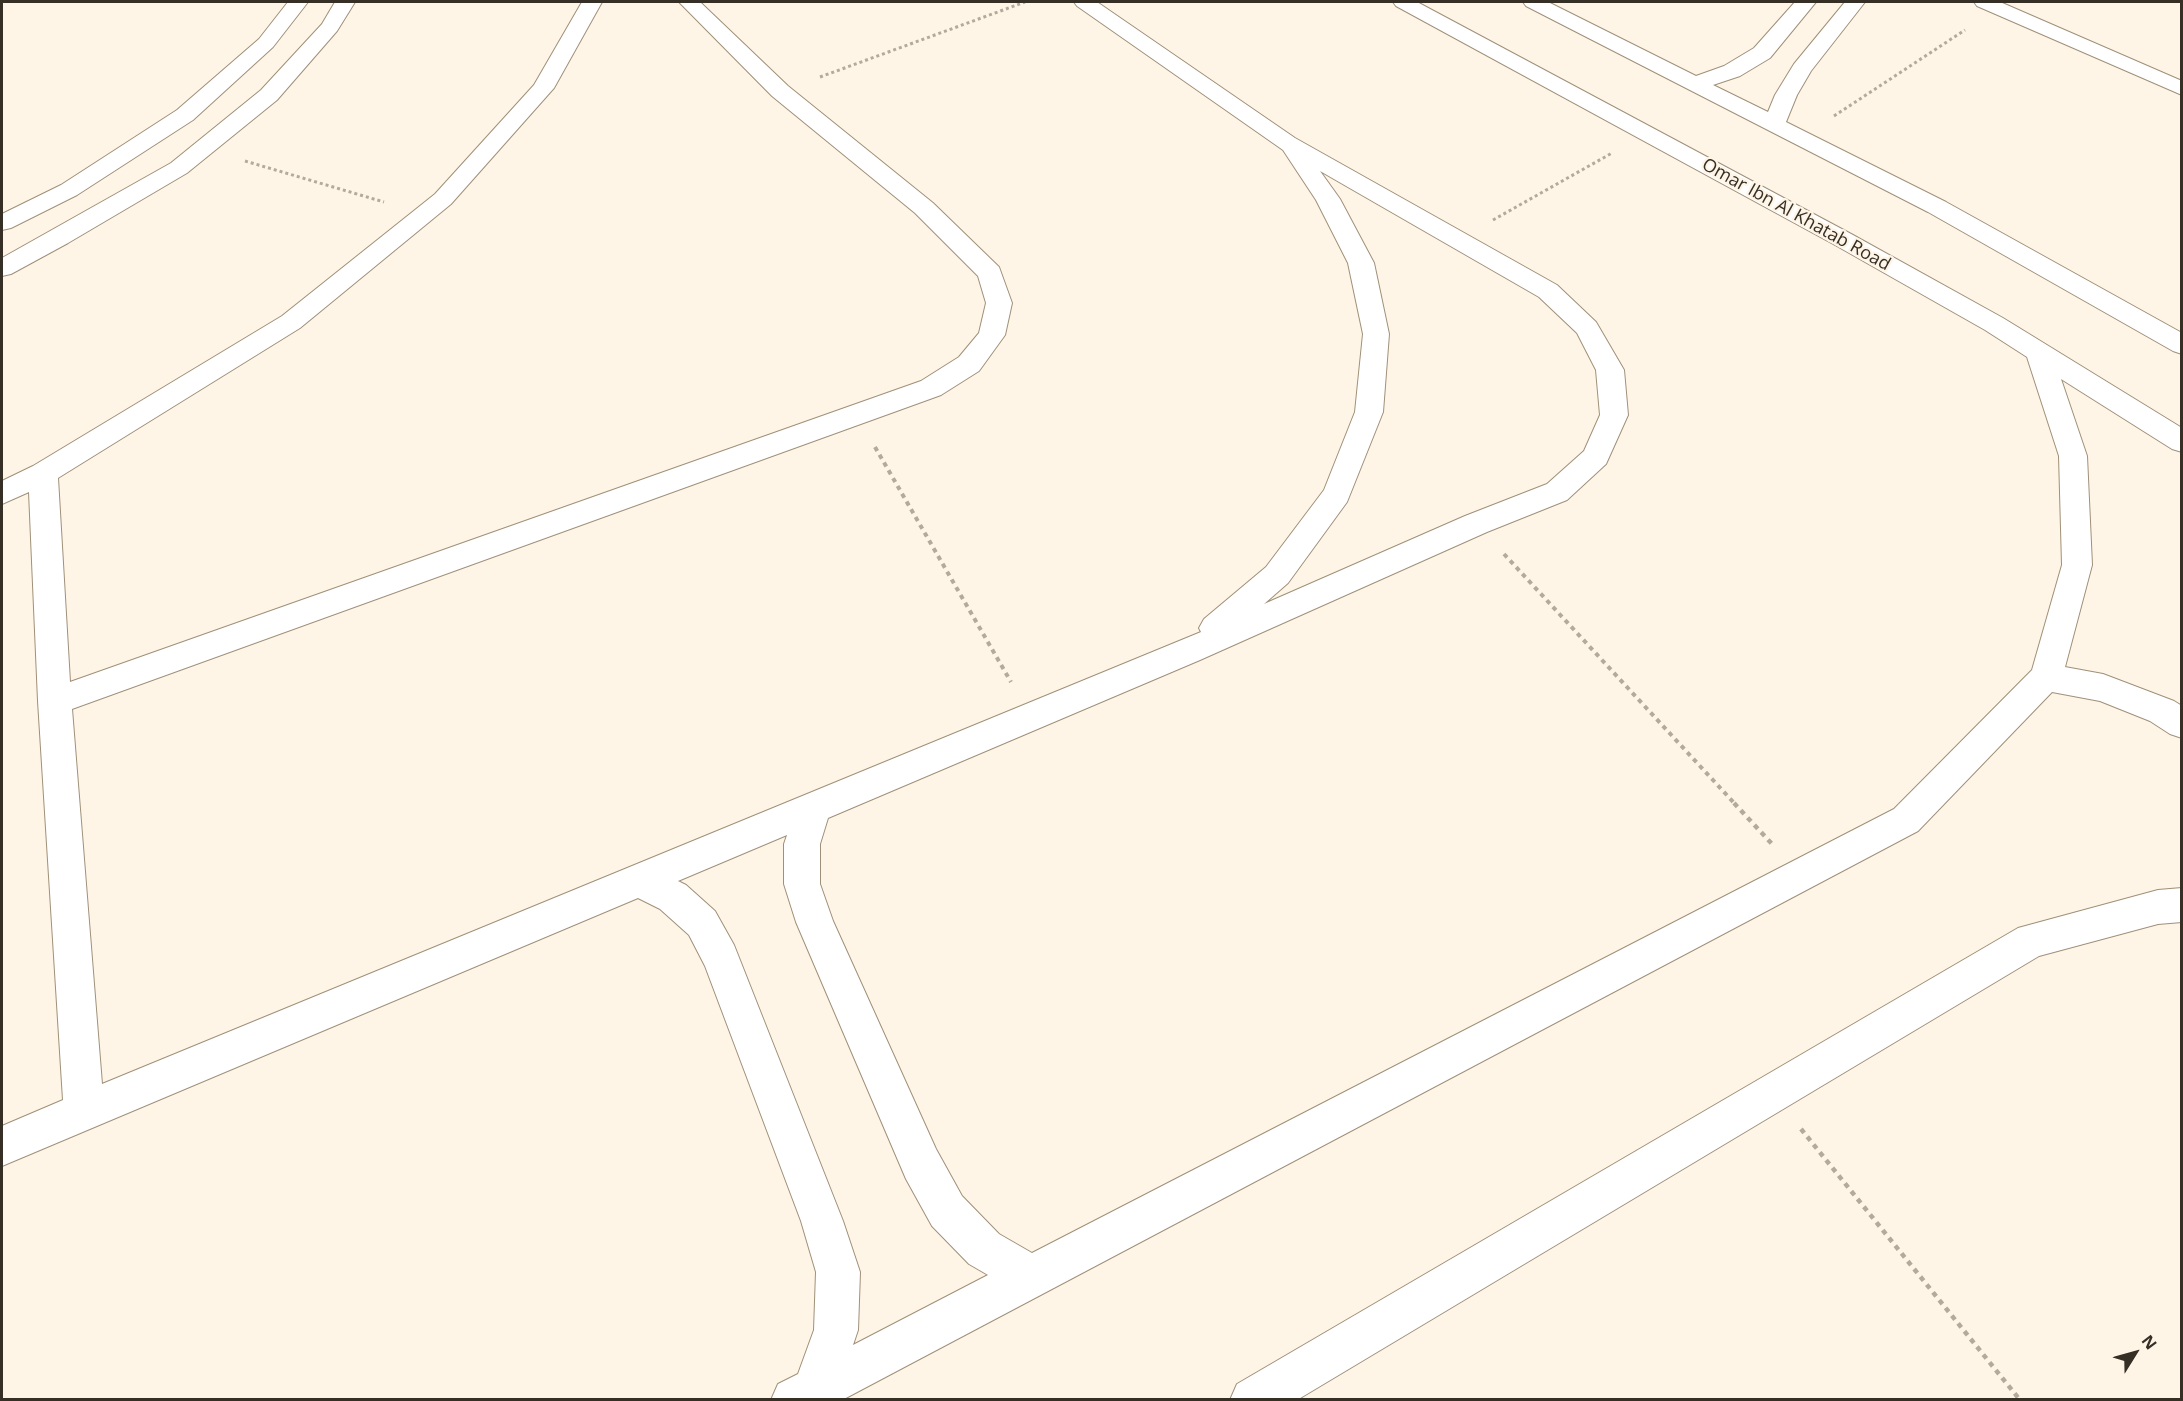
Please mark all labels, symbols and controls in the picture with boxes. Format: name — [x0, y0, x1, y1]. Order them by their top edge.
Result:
street label: Omar Ibn Al Khatab Road — [1698, 154, 1894, 276]
north arrow — [2105, 1323, 2165, 1383]
text: N — [2137, 1330, 2162, 1354]

